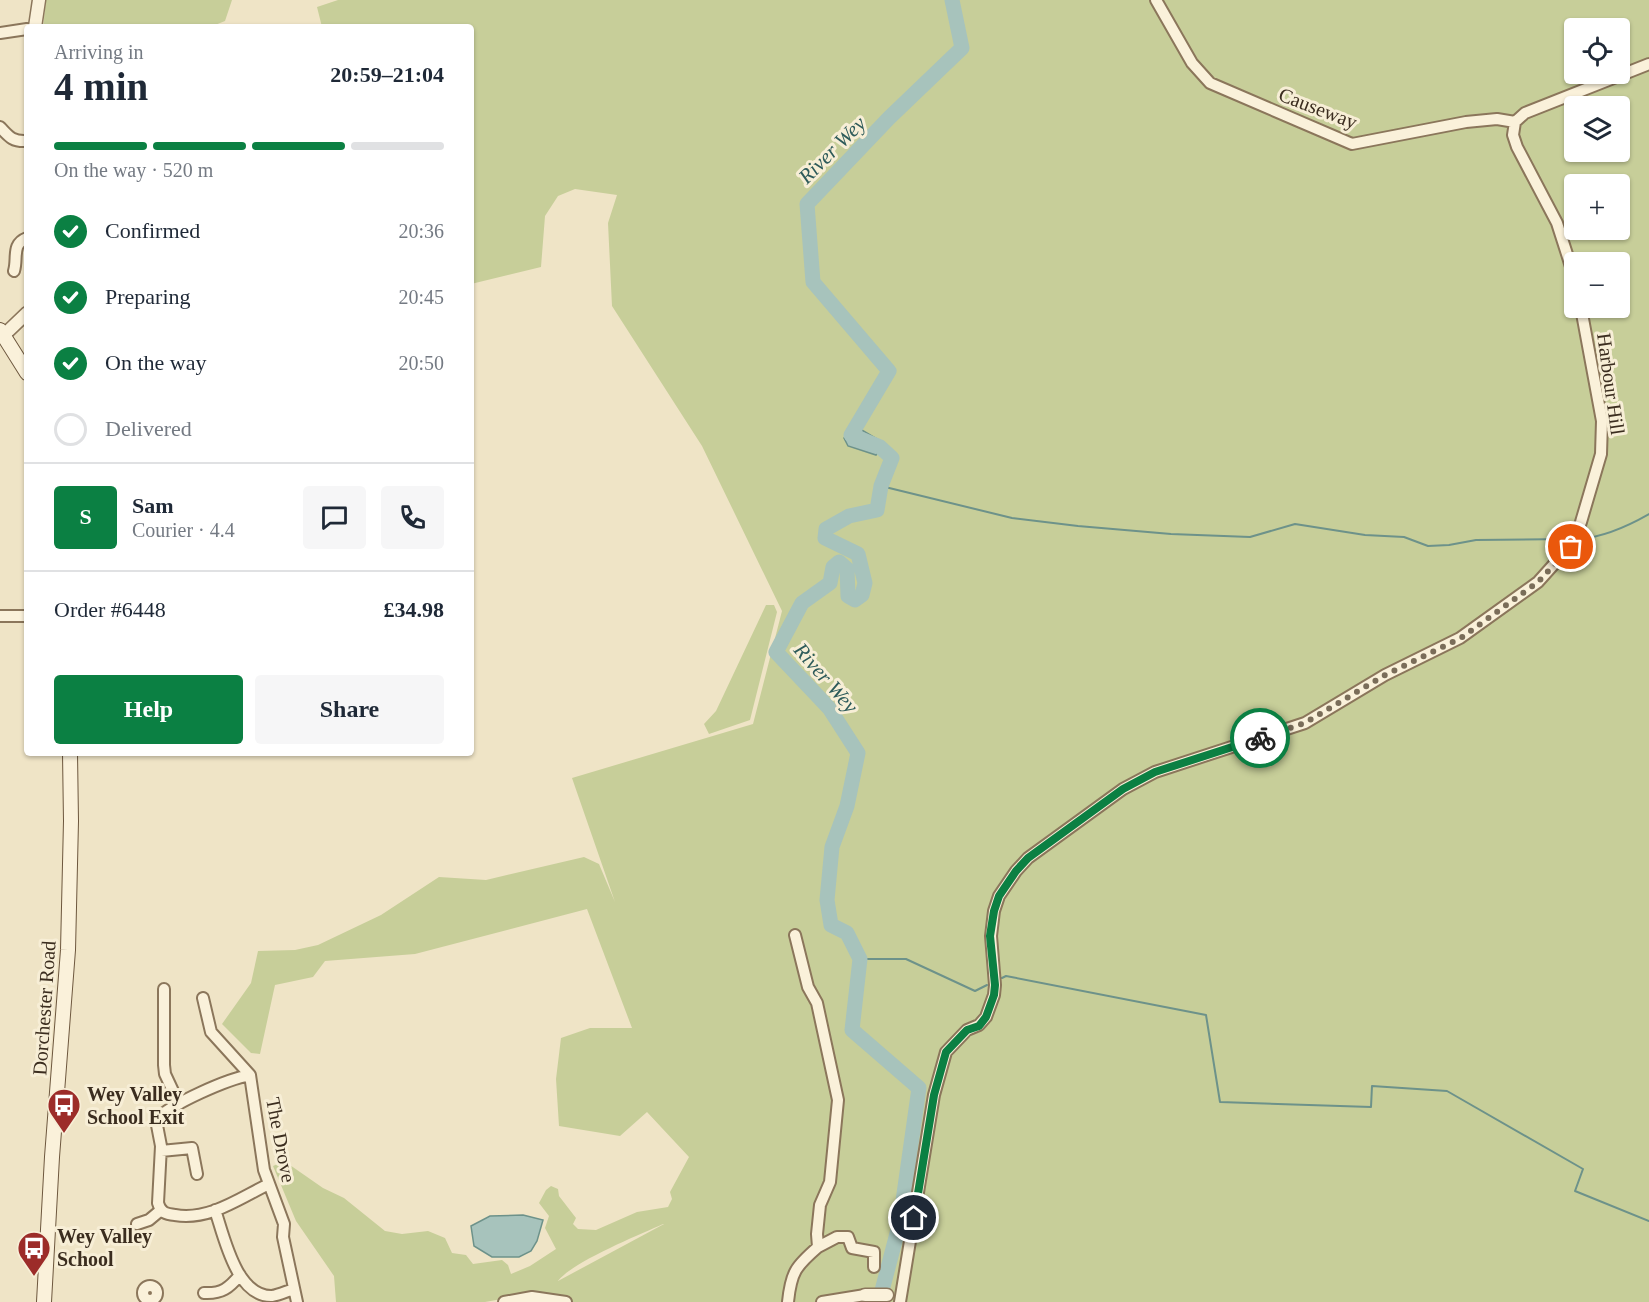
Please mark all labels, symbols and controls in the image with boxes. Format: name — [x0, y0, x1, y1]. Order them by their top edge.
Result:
map controls — [1564, 18, 1630, 318]
button: locate — [1564, 18, 1630, 84]
text: Arriving in — [54, 41, 143, 63]
text: 20:59–21:04 — [330, 62, 444, 87]
text: 4 min — [54, 65, 148, 108]
street label: Causeway — [1275, 83, 1360, 134]
button: layers — [1564, 96, 1630, 162]
water label: River Wey — [793, 111, 871, 189]
text: On the way · 520 m — [54, 159, 213, 181]
button: + — [1564, 174, 1630, 240]
icon: check — [54, 215, 87, 248]
text: Confirmed — [105, 218, 200, 243]
text: 20:36 — [398, 220, 444, 242]
button: − — [1564, 252, 1630, 318]
icon: check — [54, 281, 87, 314]
text: Preparing — [105, 284, 191, 309]
text: 20:45 — [398, 286, 444, 308]
street label: Harbour Hill — [1593, 332, 1629, 437]
icon: check — [54, 347, 87, 380]
text: On the way — [105, 350, 206, 375]
text: 20:50 — [398, 352, 444, 374]
text: Delivered — [105, 416, 192, 441]
button: chat — [303, 486, 366, 549]
button: phone — [381, 486, 444, 549]
text: Sam — [132, 493, 174, 518]
text: S — [79, 504, 92, 529]
text: Courier · 4.4 — [132, 519, 235, 541]
pin — [1545, 521, 1596, 572]
icon: bag — [1554, 530, 1587, 563]
text: Order #6448 — [54, 597, 166, 622]
text: £34.98 — [384, 597, 444, 622]
water label: River Wey — [788, 637, 863, 718]
button: Help — [54, 675, 243, 744]
button: Share — [255, 675, 444, 744]
courier — [1230, 708, 1290, 768]
icon: bike — [1244, 722, 1277, 755]
street label: Dorchester Road — [28, 940, 60, 1076]
place label: Wey Valley School Exit — [87, 1083, 185, 1128]
bus stop icon: Wey Valley School Exit — [46, 1087, 82, 1134]
street label: The Drove — [262, 1096, 300, 1184]
pin — [888, 1192, 939, 1243]
icon: home — [897, 1201, 930, 1234]
place label: Wey Valley School — [57, 1225, 152, 1270]
bus stop icon: Wey Valley School — [16, 1230, 52, 1277]

